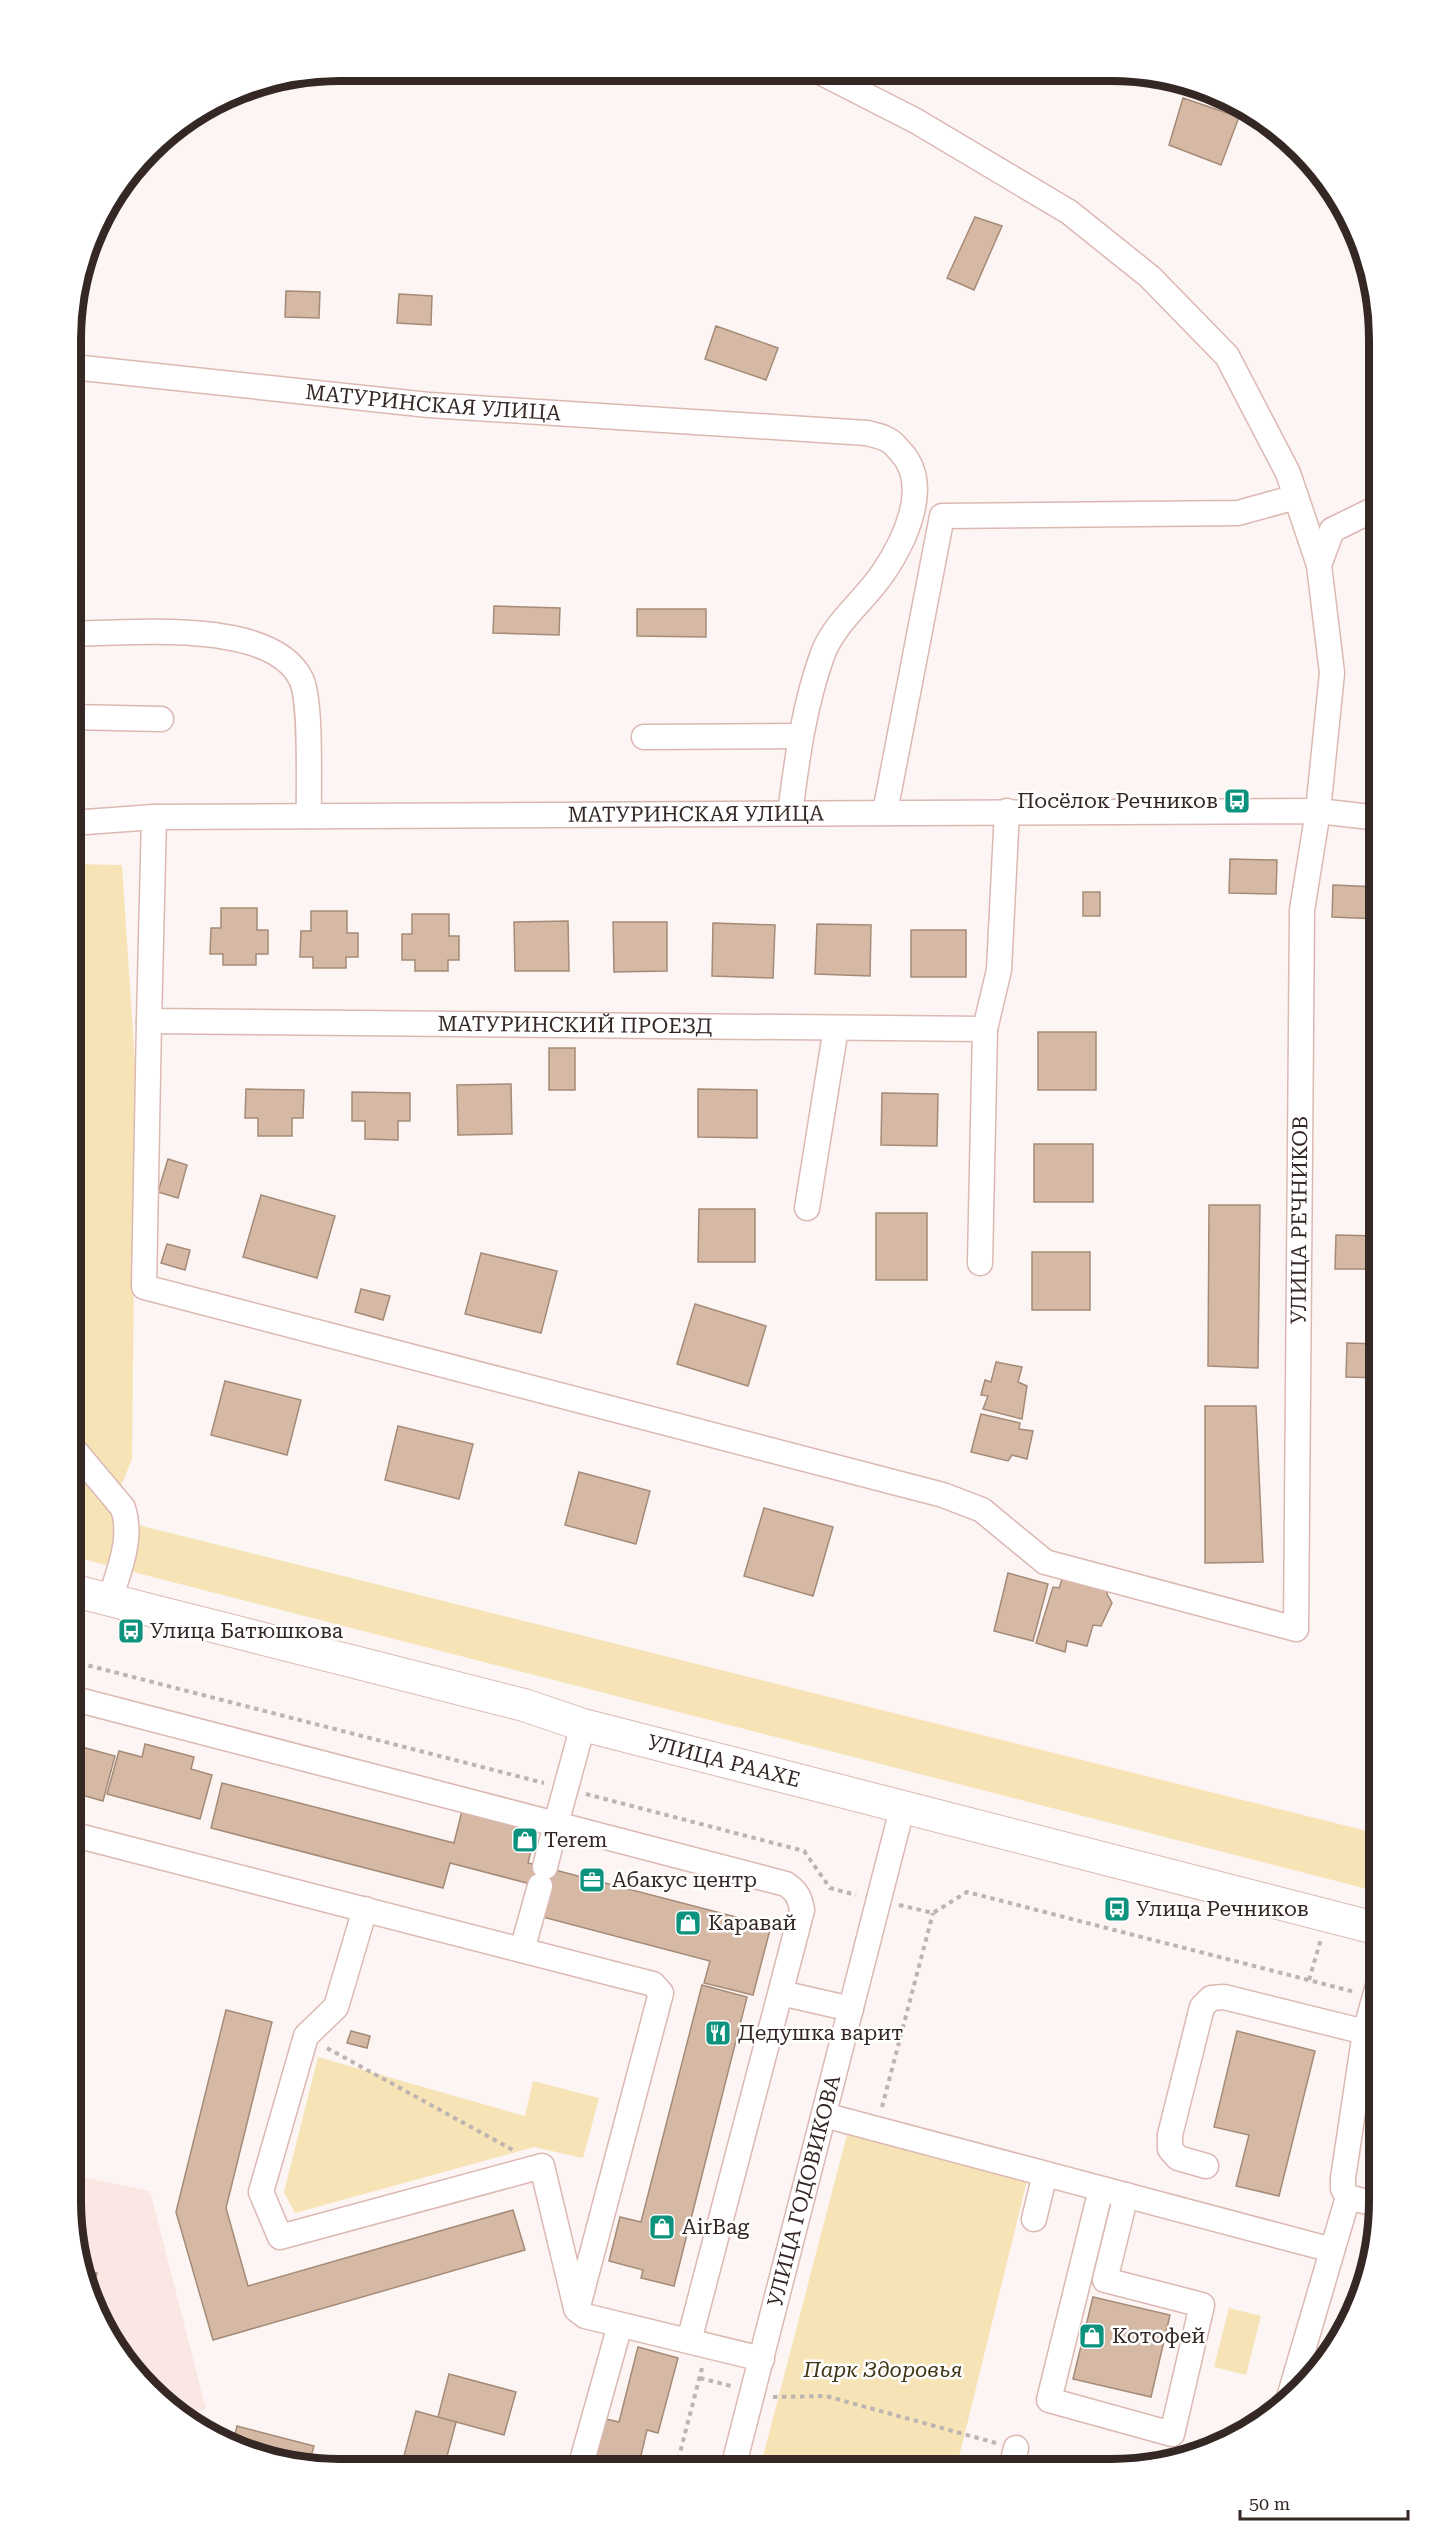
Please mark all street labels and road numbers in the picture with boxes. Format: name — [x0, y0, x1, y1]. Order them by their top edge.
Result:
street label: МАТУРИНСКАЯ УЛИЦА — [304, 380, 562, 425]
street label: МАТУРИНСКАЯ УЛИЦА — [568, 802, 824, 827]
street label: МАТУРИНСКИЙ ПРОЕЗД — [437, 1012, 713, 1038]
street label: УЛИЦА РЕЧНИКОВ — [1287, 1116, 1312, 1324]
street label: УЛИЦА РААХЕ — [645, 1730, 803, 1792]
street label: УЛИЦА ГОДОВИКОВА — [763, 2072, 845, 2309]

